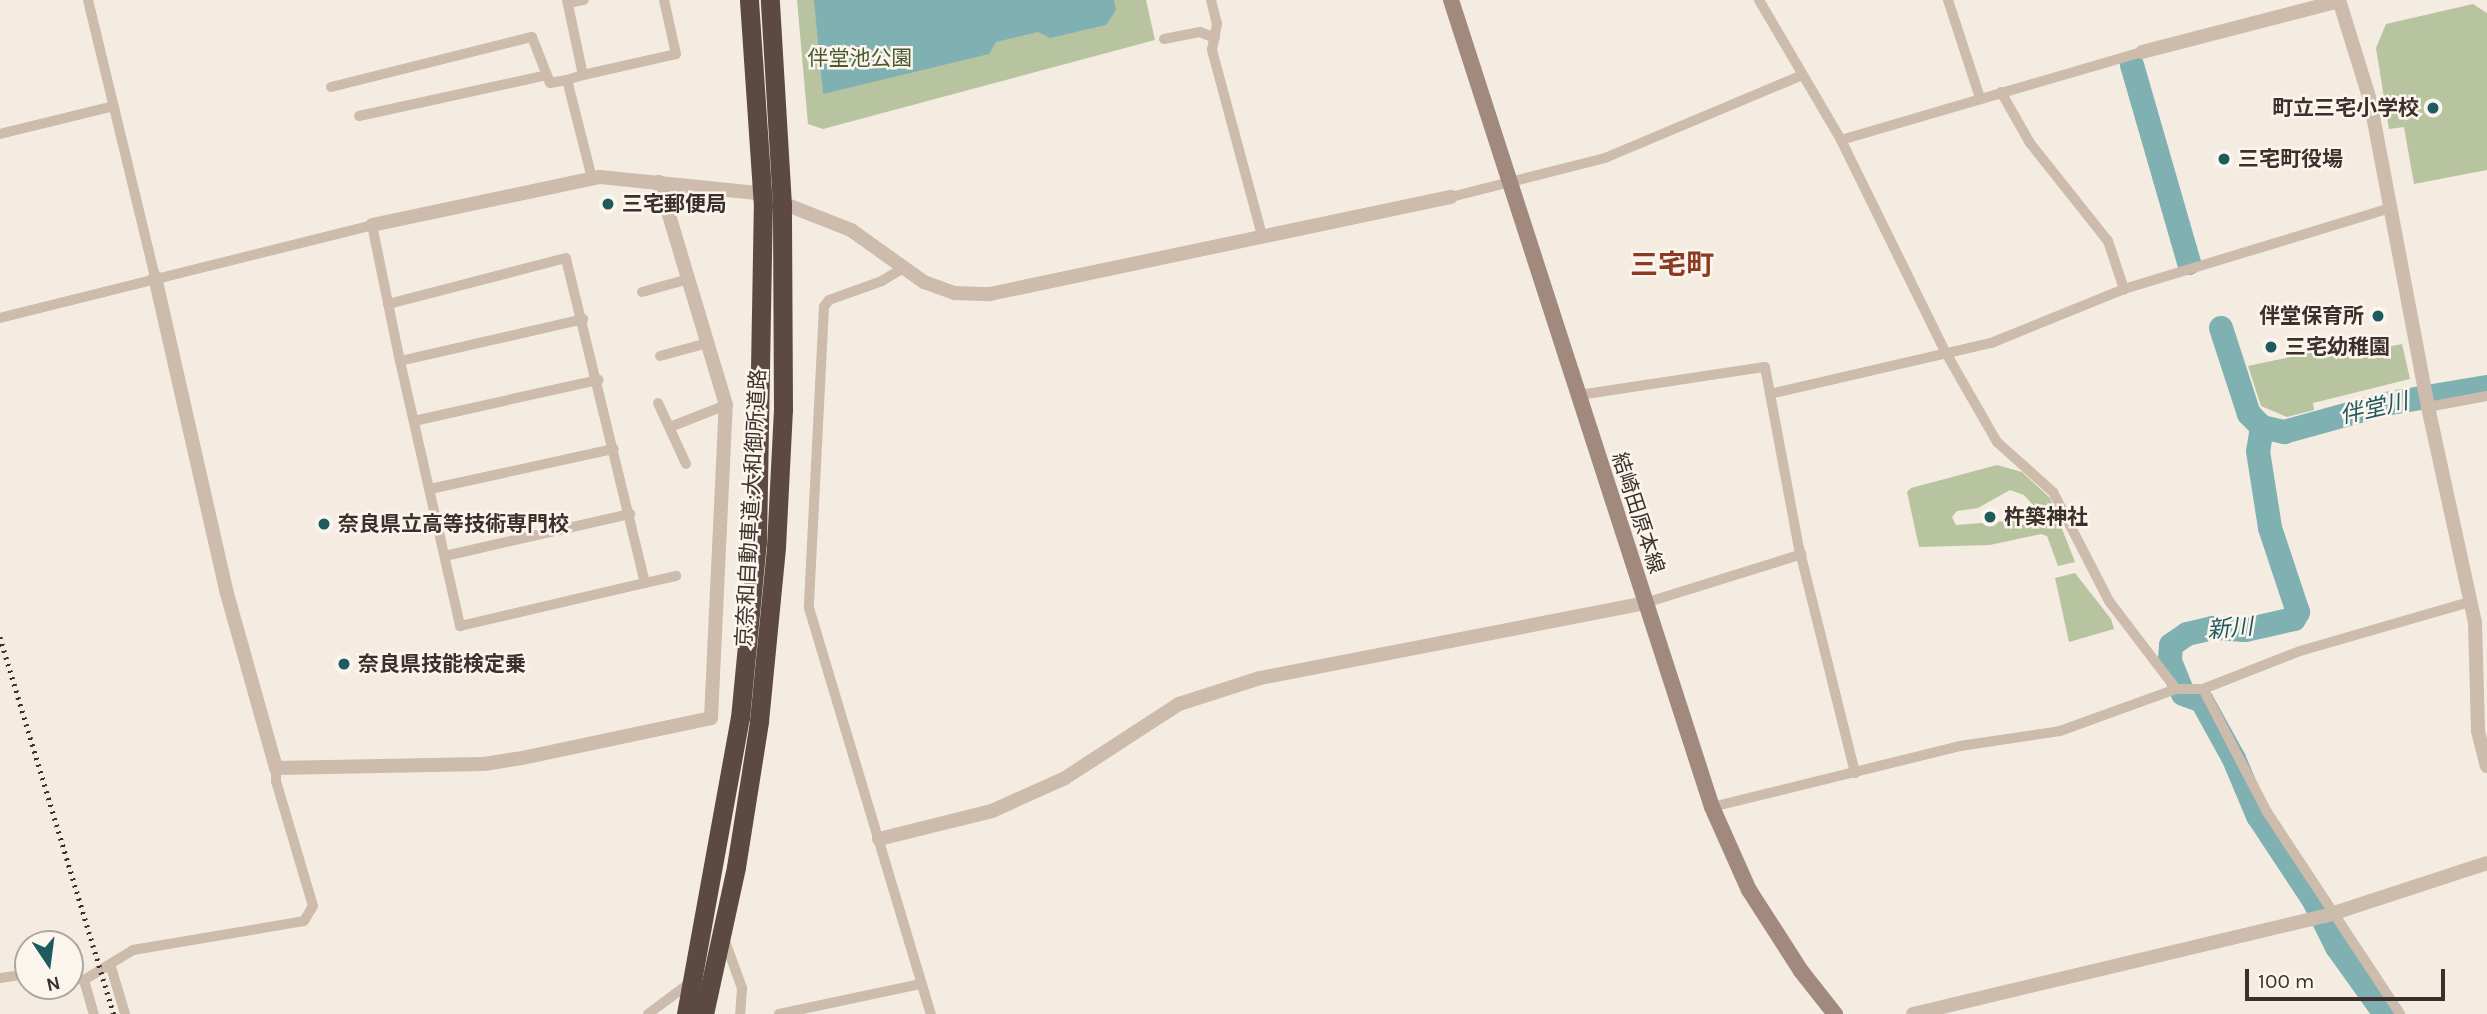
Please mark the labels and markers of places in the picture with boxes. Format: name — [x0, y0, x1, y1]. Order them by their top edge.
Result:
place label: 町立三宅小学校 — [2272, 95, 2419, 121]
marker: 町立三宅小学校 — [2425, 100, 2441, 116]
place label: 三宅町役場 — [2238, 146, 2343, 172]
marker: 三宅町役場 — [2216, 151, 2232, 167]
place label: 三宅郵便局 — [622, 191, 727, 217]
marker: 三宅郵便局 — [600, 196, 616, 212]
place label: 伴堂保育所 — [2259, 303, 2364, 329]
marker: 伴堂保育所 — [2370, 308, 2386, 324]
place label: 三宅幼稚園 — [2285, 334, 2390, 360]
marker: 三宅幼稚園 — [2263, 339, 2279, 355]
place label: 杵築神社 — [2004, 504, 2088, 530]
marker: 杵築神社 — [1982, 509, 1998, 525]
place label: 奈良県立高等技術専門校 — [338, 511, 569, 537]
marker: 奈良県立高等技術専門校 — [316, 516, 332, 532]
place label: 奈良県技能検定乗 — [358, 651, 526, 677]
marker: 奈良県技能検定乗 — [336, 656, 352, 672]

